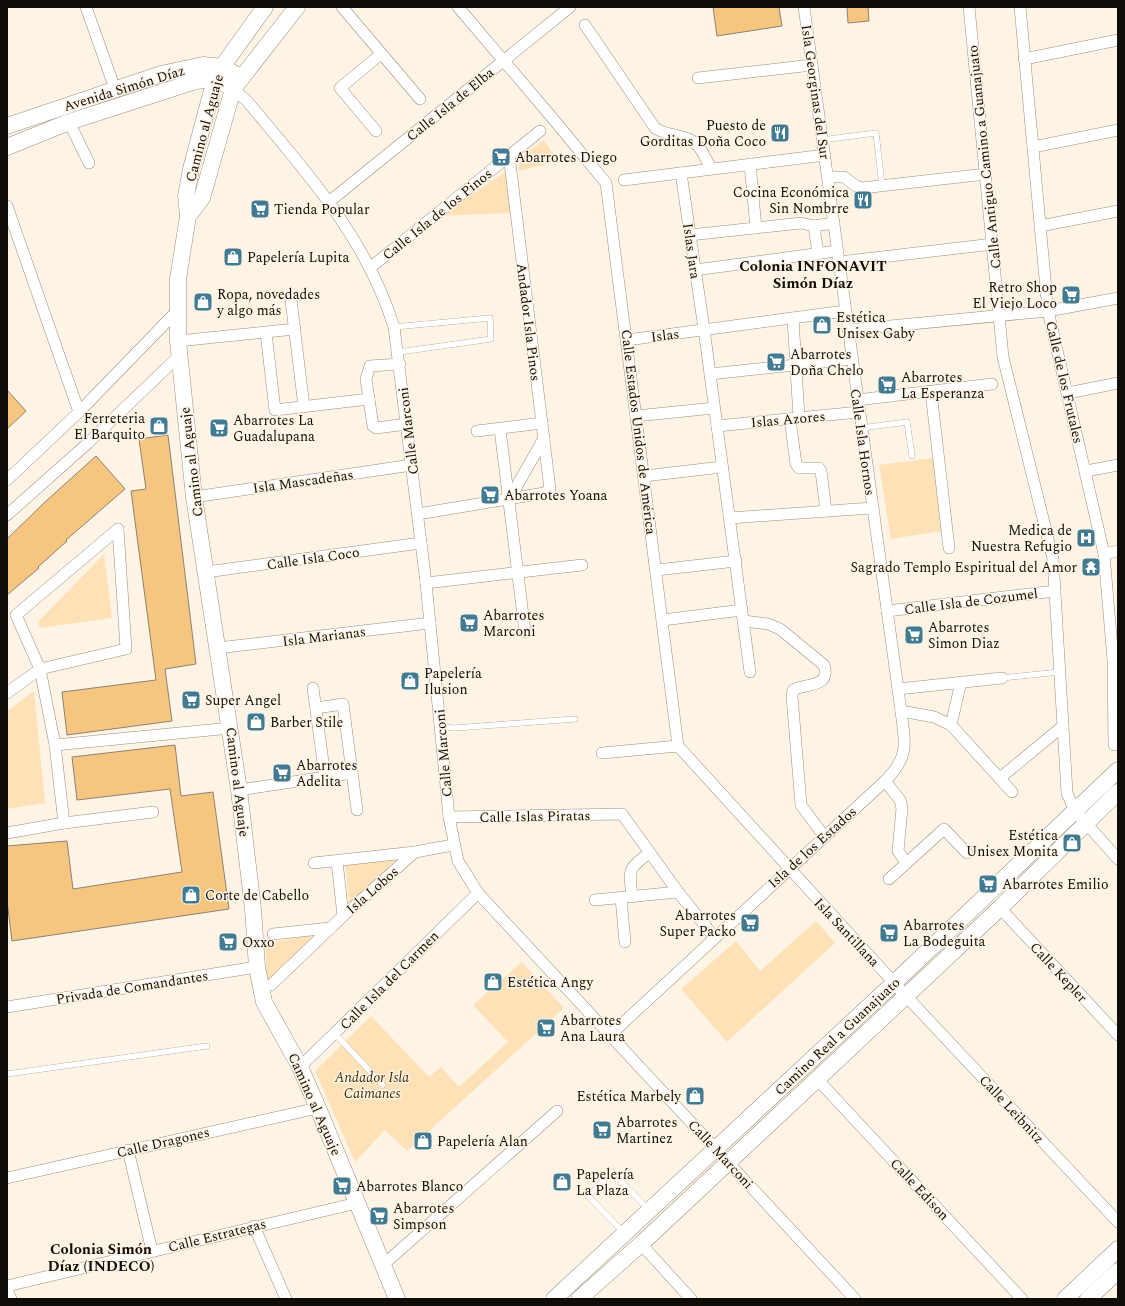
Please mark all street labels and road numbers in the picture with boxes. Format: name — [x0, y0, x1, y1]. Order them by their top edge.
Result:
street label: Isla Georginas del Sur — [796, 23, 835, 161]
street label: Calle Antiguo Camino a Guanajuato — [962, 44, 1007, 270]
street label: Avenida Simón Díaz — [61, 60, 187, 117]
street label: Calle Isla de Elba — [402, 62, 499, 146]
street label: Camino al Aguaje — [180, 72, 229, 184]
street label: Calle Isla de los Pinos — [378, 163, 497, 265]
street label: Islas Jara — [677, 222, 706, 281]
street label: Andador Isla Pinos — [511, 262, 546, 382]
street label: Calle de los Frutales — [1040, 319, 1089, 445]
street label: Islas — [650, 323, 680, 348]
street label: Calle Estados Unidos de América — [615, 328, 662, 536]
street label: Calle Marconi — [393, 386, 424, 476]
street label: Calle Isla Hornos — [845, 387, 880, 497]
street label: Camino al Aguaje — [174, 406, 209, 518]
street label: Islas Azores — [750, 406, 826, 433]
street label: Isla Mascadeñas — [251, 464, 355, 499]
street label: Calle Isla Coco — [265, 542, 361, 575]
street label: Calle Isla de Cozumel — [903, 583, 1039, 620]
street label: Isla Marianas — [281, 621, 367, 652]
street label: Calle Marconi — [429, 708, 458, 798]
street label: Camino al Aguaje — [220, 726, 255, 838]
street label: Isla de los Estados — [763, 802, 862, 893]
street label: Calle Islas Piratas — [479, 805, 591, 828]
street label: Isla Lobos — [341, 862, 403, 919]
street label: Isla Santillana — [809, 893, 884, 972]
street label: Calle Isla del Carmen — [335, 926, 444, 1035]
street label: Calle Kepler — [1025, 937, 1093, 1008]
street label: Privada de Comandantes — [54, 965, 210, 1010]
street label: Camino Real a Guanajuato — [770, 972, 905, 1100]
street label: Camino al Aguaje — [282, 1049, 347, 1159]
street label: Calle Leibnitz — [974, 1070, 1049, 1148]
street label: Calle Marconi — [683, 1115, 758, 1194]
street label: Calle Dragones — [115, 1122, 212, 1163]
street label: Calle Edison — [885, 1153, 954, 1225]
street label: Calle Estrategas — [166, 1213, 268, 1258]

